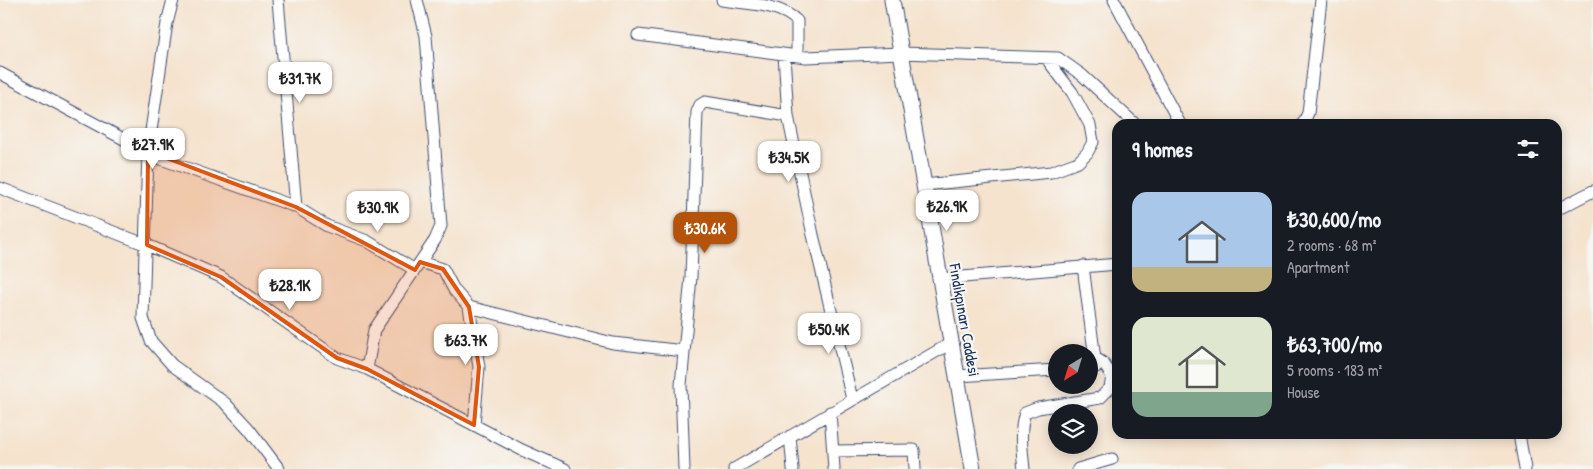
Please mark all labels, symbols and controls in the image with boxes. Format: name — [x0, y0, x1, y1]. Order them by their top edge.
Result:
pin: ₺31.7K — [259, 62, 341, 104]
text: ₺31.7K — [279, 67, 321, 89]
pin: ₺27.9K — [112, 128, 194, 170]
text: ₺27.9K — [132, 133, 174, 155]
text: 9 homes — [1132, 135, 1193, 164]
icon: filters — [1514, 135, 1542, 163]
pin: ₺34.5K — [748, 140, 830, 183]
text: ₺34.5K — [769, 146, 809, 168]
pin: ₺30.9K — [337, 190, 419, 233]
pin: ₺26.9K — [906, 190, 988, 232]
text: ₺26.9K — [927, 195, 967, 217]
text: ₺30.9K — [357, 196, 399, 218]
text: ₺30,600/mo — [1287, 205, 1381, 234]
pin: ₺30.6K — [664, 212, 746, 254]
icon: home — [1172, 212, 1232, 272]
text: ₺30.6K — [684, 217, 726, 239]
text: 2 rooms · 68 m² — [1287, 234, 1376, 256]
text: Apartment — [1287, 256, 1350, 278]
street label: Fındıkpınarı Caddesi — [944, 261, 986, 378]
pin: ₺28.1K — [249, 268, 331, 311]
text: ₺28.1K — [269, 274, 311, 296]
pin: ₺50.4K — [788, 312, 870, 355]
text: ₺50.4K — [809, 318, 849, 340]
pin: ₺63.7K — [425, 324, 507, 366]
text: ₺63.7K — [445, 329, 487, 351]
text: ₺63,700/mo — [1287, 330, 1382, 359]
icon: home — [1172, 337, 1232, 397]
north arrow — [1048, 344, 1098, 394]
map controls — [1048, 344, 1098, 454]
text: 5 rooms · 183 m² — [1287, 359, 1382, 381]
text: House — [1287, 381, 1320, 403]
button: layers — [1048, 404, 1098, 454]

